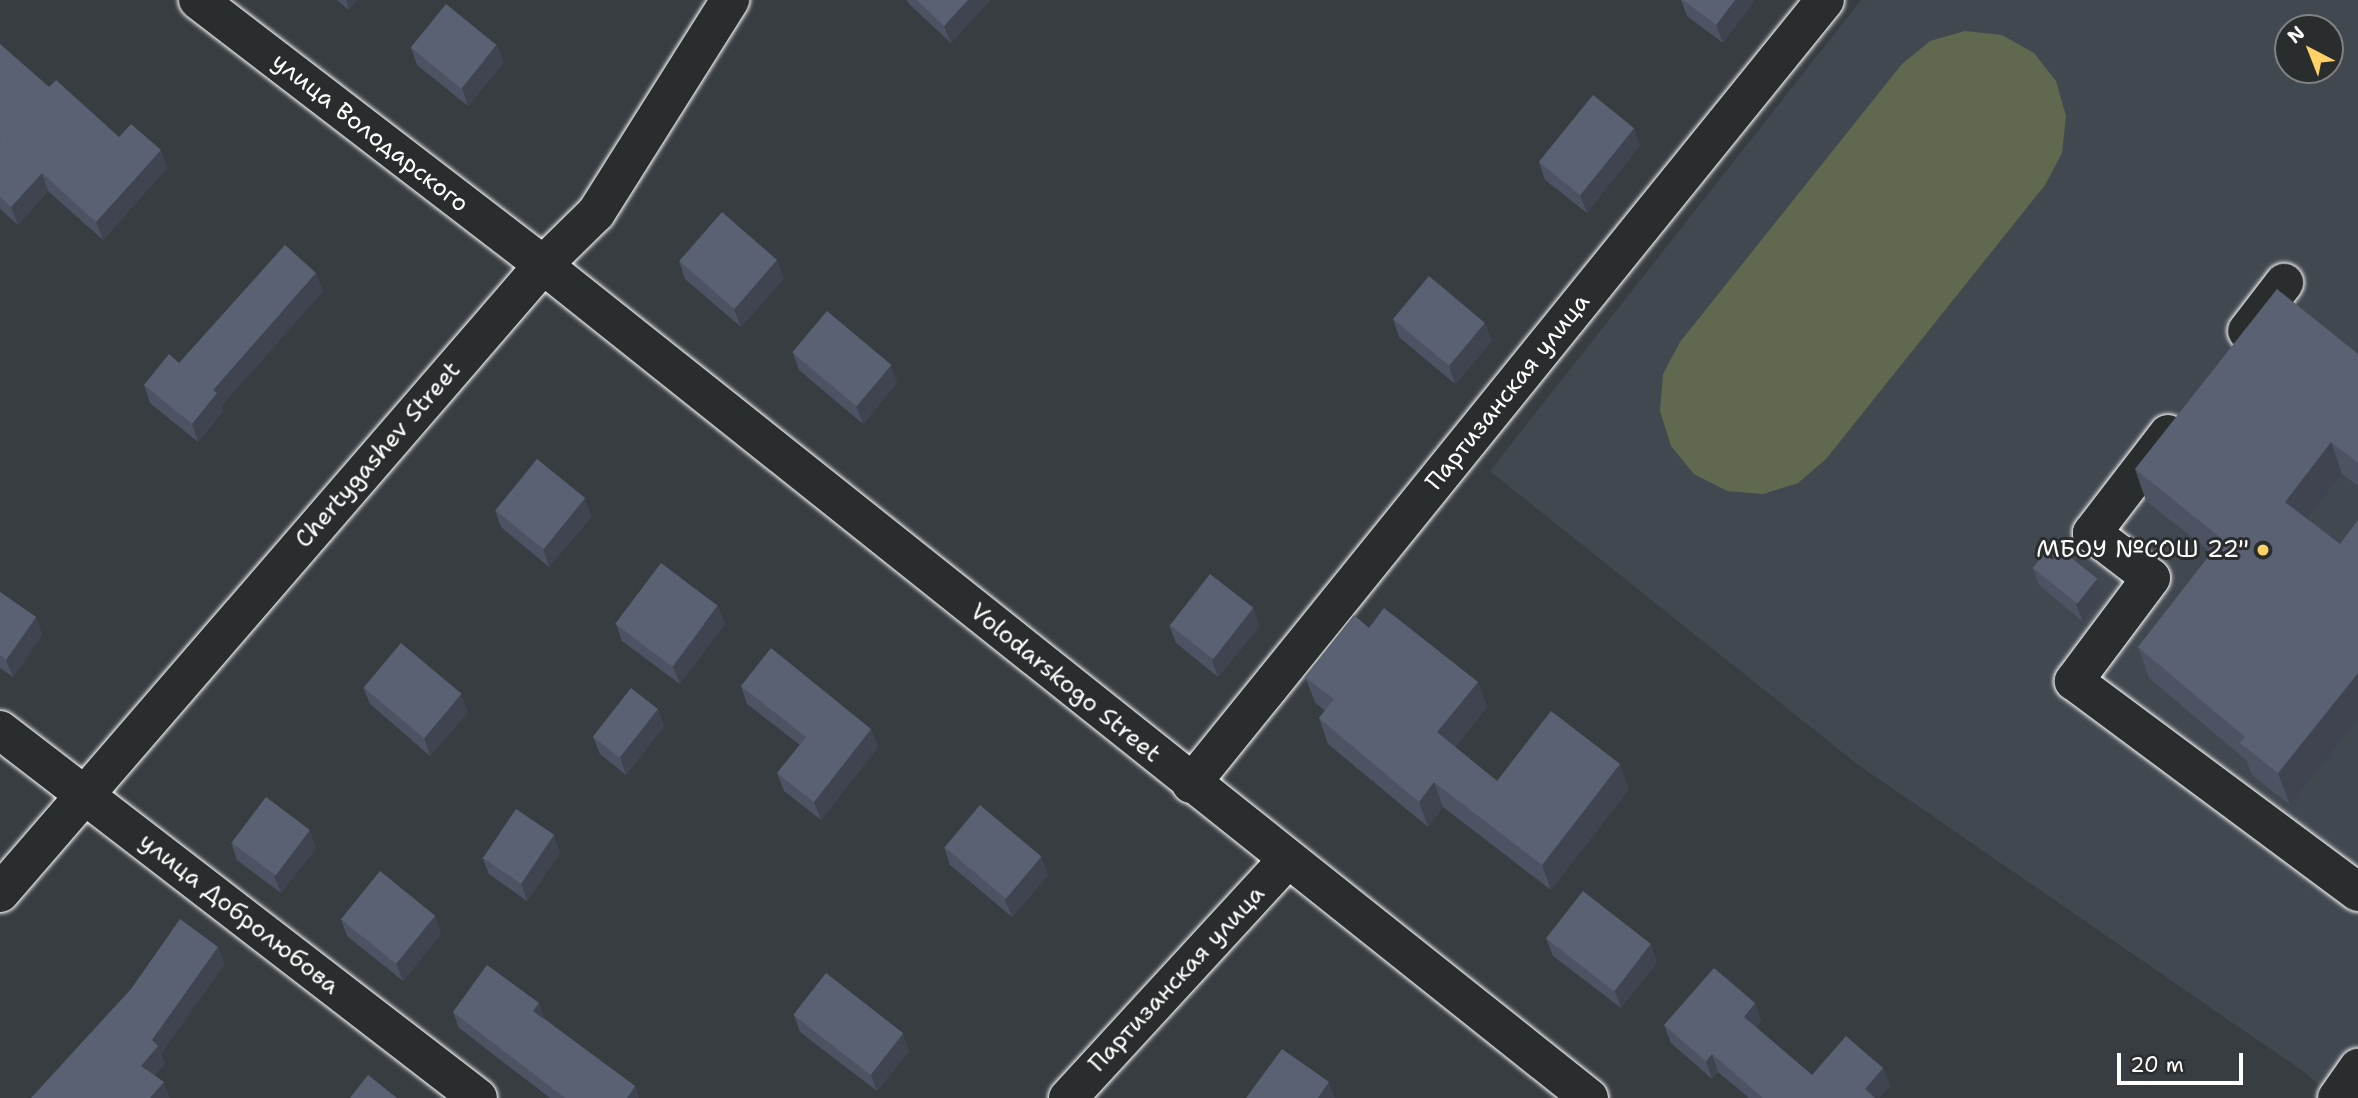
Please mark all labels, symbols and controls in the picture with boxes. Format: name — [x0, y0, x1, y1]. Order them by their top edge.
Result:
north arrow — [2274, 14, 2344, 84]
text: N — [2282, 20, 2310, 49]
street label: улица Володарского — [266, 47, 474, 219]
street label: Партизанская улица — [1420, 288, 1596, 496]
street label: Chertygashev Street — [289, 356, 467, 554]
place label: МБОУ №СОШ 22" — [2036, 536, 2249, 564]
marker: МБОУ №СОШ 22" — [2255, 542, 2271, 558]
street label: Volodarskogo Street — [964, 597, 1166, 769]
street label: улица Добролюбова — [133, 827, 345, 1001]
street label: Партизанская улица — [1083, 880, 1271, 1078]
scale bar — [2120, 1038, 2246, 1082]
text: 20 m — [2130, 1051, 2184, 1079]

